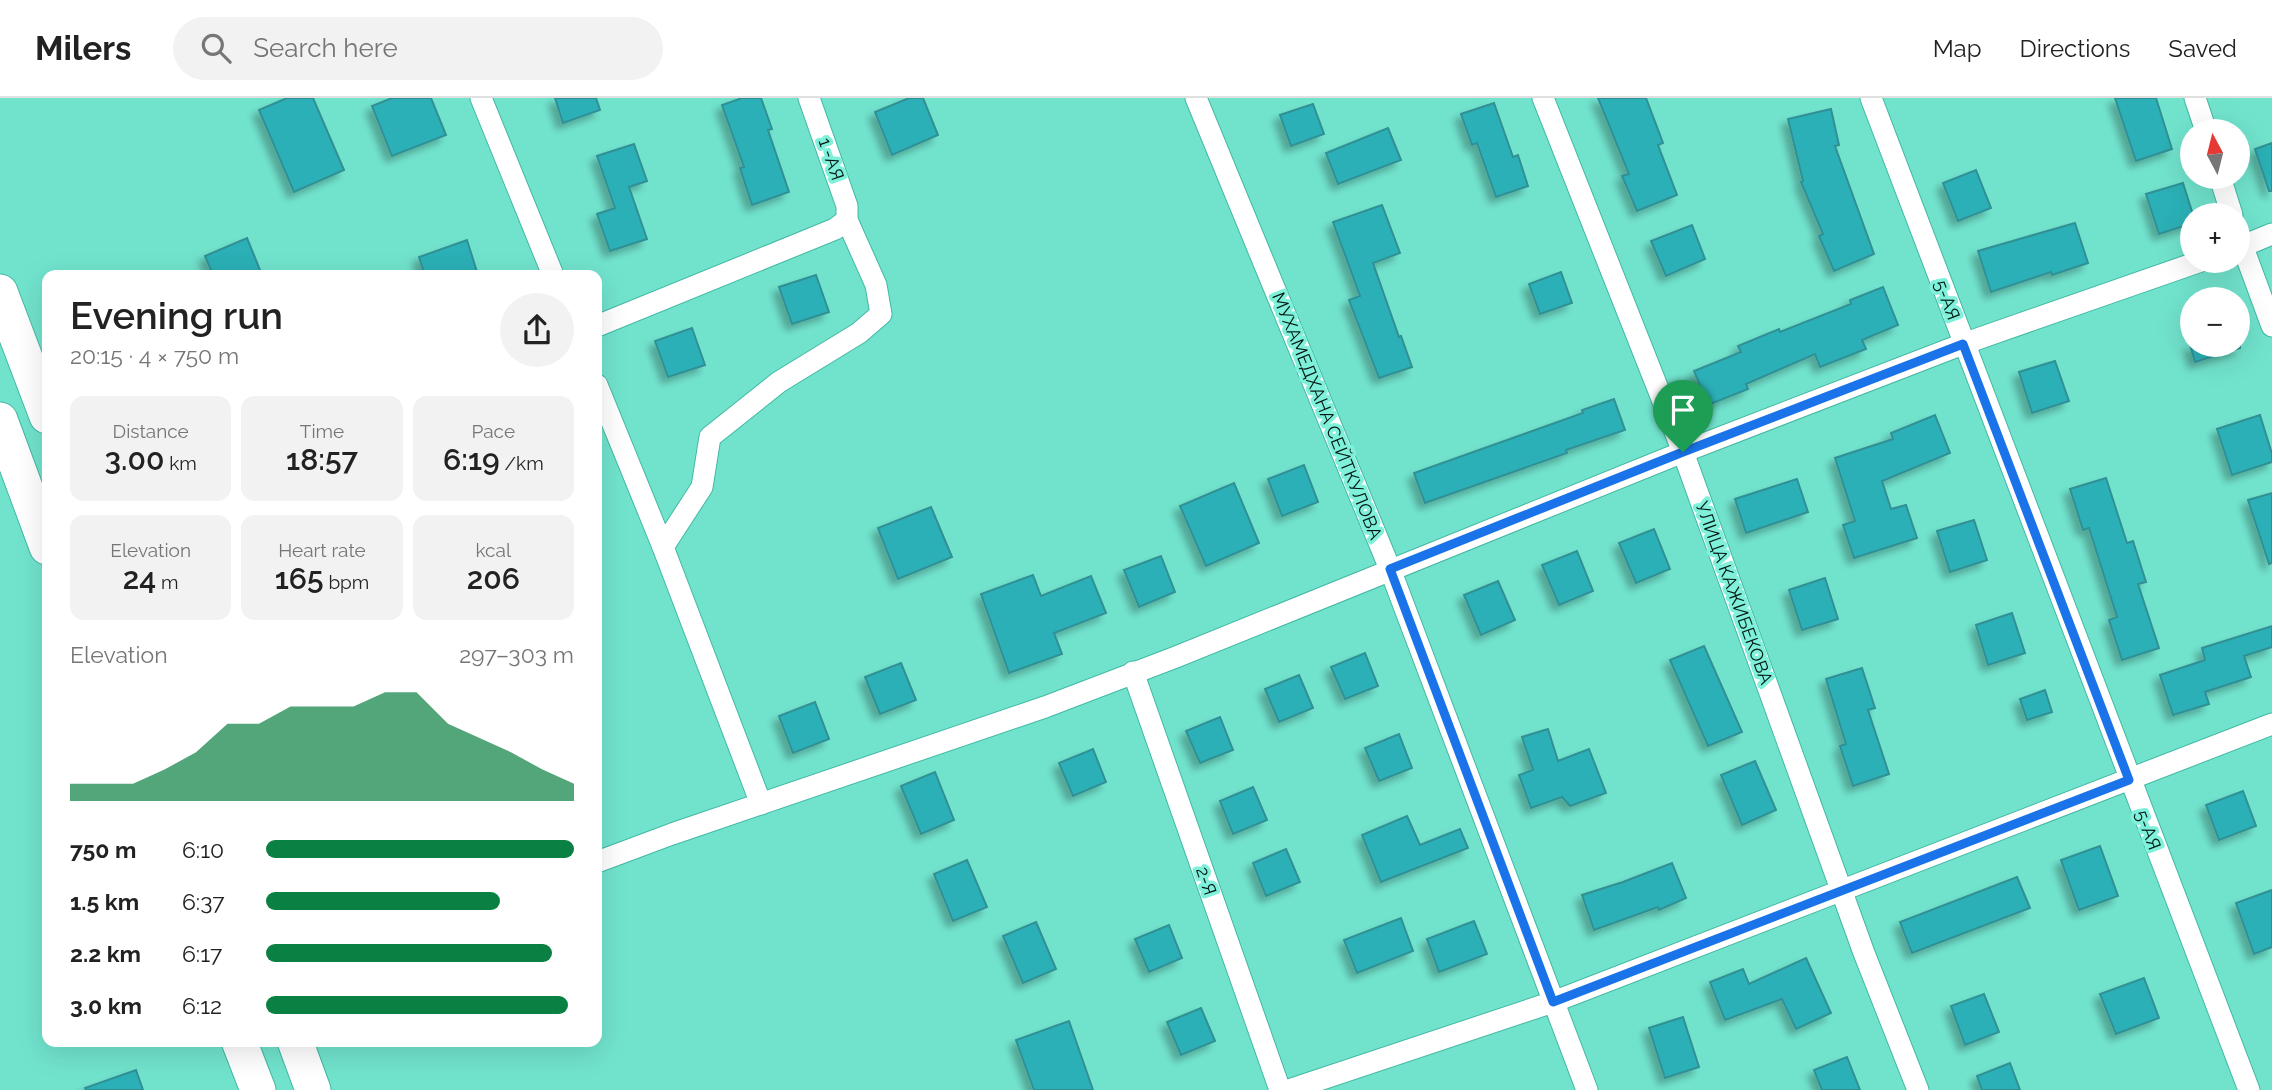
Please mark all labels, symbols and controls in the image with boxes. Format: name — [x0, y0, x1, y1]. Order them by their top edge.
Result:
search box — [173, 17, 663, 80]
text: Milers — [35, 29, 131, 68]
icon: search — [197, 29, 235, 67]
text: Search here — [253, 33, 398, 63]
text: Map — [1933, 34, 1982, 63]
text: Directions — [2020, 34, 2130, 63]
text: Saved — [2168, 34, 2237, 63]
north arrow — [2180, 119, 2250, 189]
map controls — [2180, 119, 2250, 357]
street label: 1 -АЯ — [814, 135, 848, 183]
button: + — [2180, 203, 2250, 273]
street label: 5-АЯ — [1930, 277, 1965, 323]
button: − — [2180, 287, 2250, 357]
street label: МУХАМЕДХАНА СЕЙТКУЛОВА — [1268, 289, 1387, 542]
text: Evening run — [70, 293, 283, 338]
button: share — [500, 293, 574, 367]
text: 20:15 · 4 × 750 m — [70, 342, 239, 369]
pin — [1653, 380, 1713, 452]
icon: arrive — [1664, 391, 1702, 429]
text: Distance — [113, 420, 189, 442]
text: Time — [300, 420, 344, 442]
text: Pace — [472, 420, 515, 442]
text: 3.00 — [105, 442, 164, 477]
text: 18:57 — [286, 442, 358, 477]
text: 6:19 — [443, 442, 500, 477]
text: km — [164, 452, 197, 474]
text: /km — [500, 452, 544, 474]
street label: УЛИЦА КАЖИБЕКОВА — [1692, 499, 1777, 687]
text: Elevation — [110, 539, 191, 561]
text: Heart rate — [278, 539, 366, 561]
text: kcal — [476, 539, 511, 561]
text: 24 — [123, 561, 156, 596]
text: 165 — [275, 561, 324, 596]
text: 206 — [467, 561, 520, 596]
text: m — [156, 571, 179, 593]
text: bpm — [324, 571, 369, 593]
text: Elevation — [70, 641, 168, 668]
text: 297–303 m — [459, 641, 574, 668]
street label: 5-АЯ — [2131, 807, 2166, 853]
text: 750 m — [70, 836, 136, 863]
text: 6:10 — [182, 836, 224, 863]
street label: 2-Я — [1192, 864, 1221, 898]
text: 1.5 km — [70, 888, 139, 915]
text: 6:37 — [182, 888, 225, 915]
text: 2.2 km — [70, 940, 141, 967]
text: 6:17 — [182, 940, 222, 967]
text: 3.0 km — [70, 992, 142, 1019]
text: 6:12 — [182, 992, 222, 1019]

